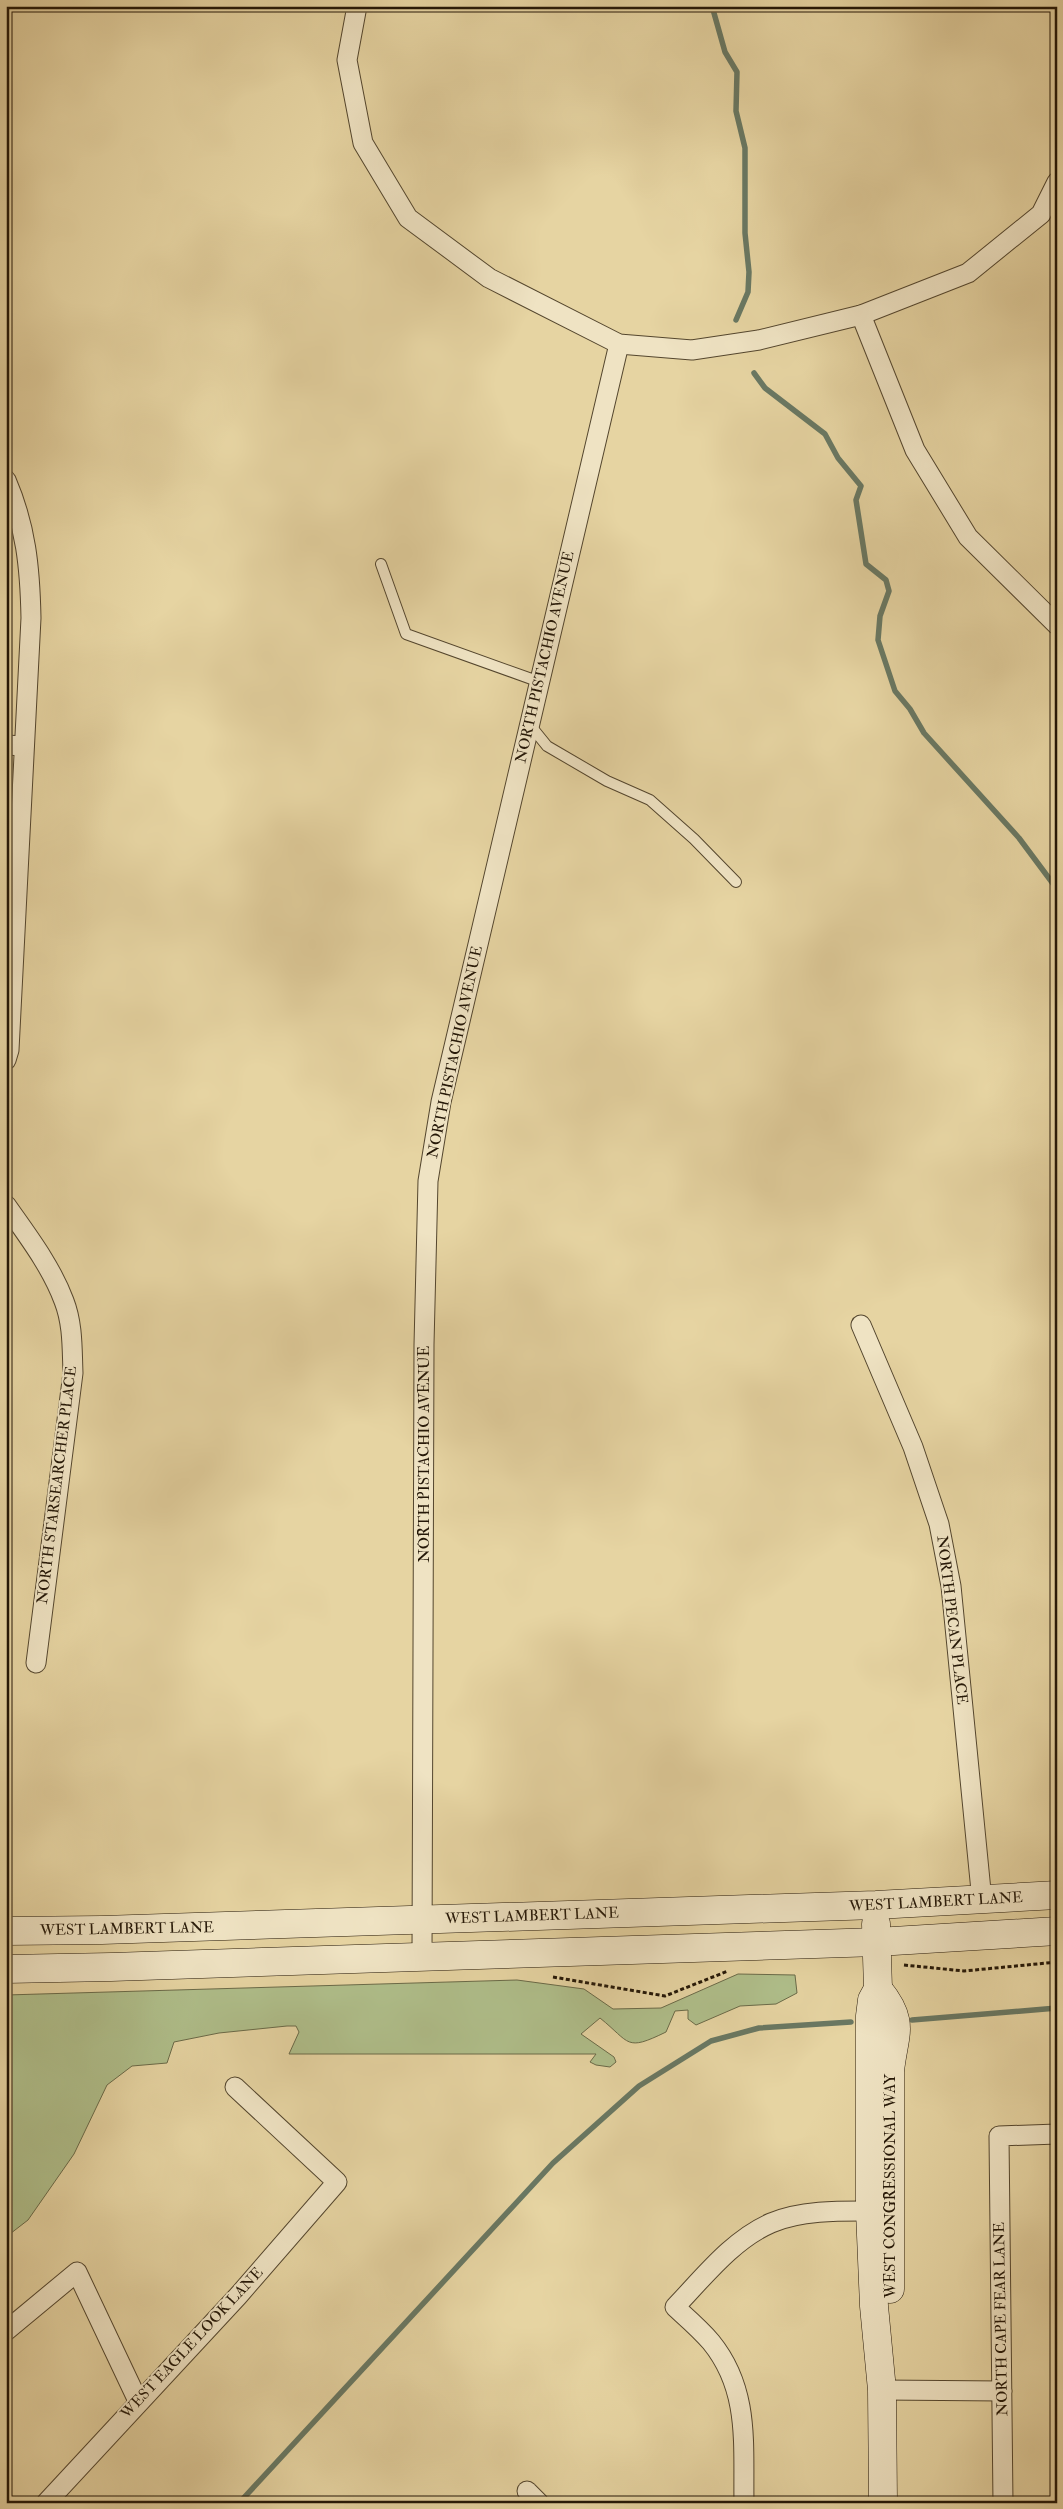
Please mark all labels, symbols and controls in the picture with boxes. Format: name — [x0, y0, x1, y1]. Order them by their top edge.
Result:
street label: NORTH PISTACHIO AVENUE — [511, 549, 579, 765]
street label: NORTH PISTACHIO AVENUE — [423, 944, 487, 1160]
street label: NORTH PISTACHIO AVENUE — [415, 1345, 434, 1562]
street label: NORTH STARSEARCHER PLACE — [33, 1365, 81, 1605]
street label: NORTH PECAN PLACE — [932, 1534, 972, 1706]
street label: WEST LAMBERT LANE — [848, 1888, 1024, 1916]
street label: WEST LAMBERT LANE — [444, 1903, 620, 1929]
street label: WEST LAMBERT LANE — [39, 1918, 214, 1940]
street label: WEST CONGRESSIONAL WAY — [881, 2073, 900, 2299]
street label: NORTH CAPE FEAR LANE — [990, 2222, 1012, 2416]
street label: WEST EAGLE LOOK LANE — [116, 2263, 267, 2423]

